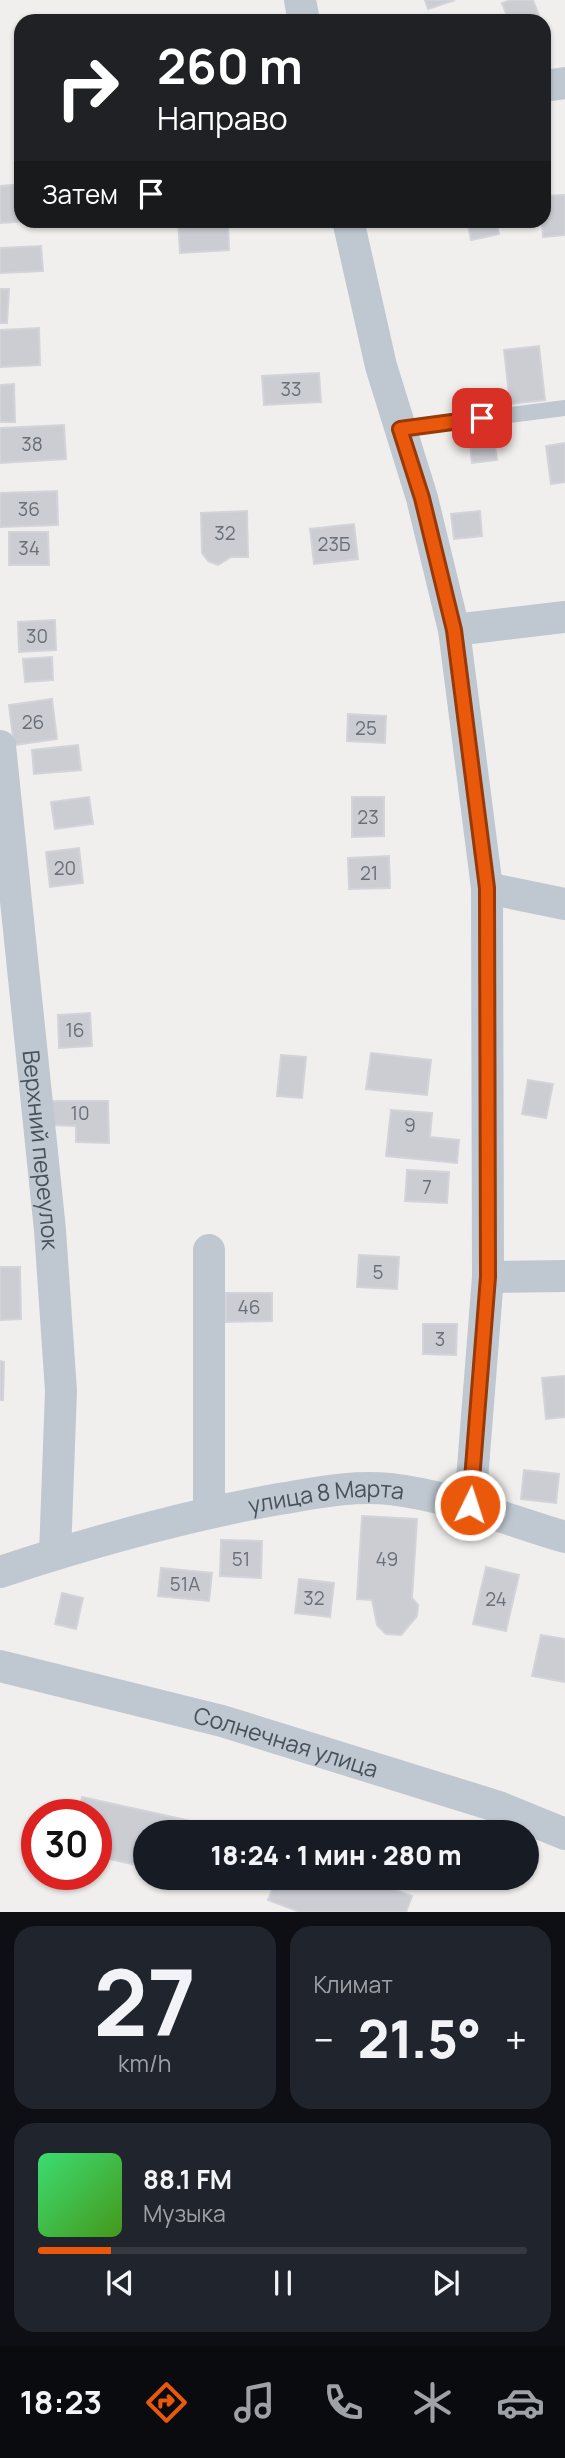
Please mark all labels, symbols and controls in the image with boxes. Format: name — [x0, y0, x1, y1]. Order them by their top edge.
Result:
text: 260 m — [157, 32, 303, 99]
icon: right — [42, 42, 133, 133]
text: Направо — [157, 96, 288, 140]
icon: arrive — [132, 175, 170, 213]
text: Затем — [42, 176, 118, 212]
house number: 33 — [280, 376, 302, 402]
pin — [452, 388, 512, 448]
icon: arrive — [463, 399, 501, 437]
house number: 38 — [21, 431, 43, 457]
house number: 36 — [18, 496, 40, 522]
house number: 32 — [214, 520, 236, 546]
house number: 23Б — [318, 531, 350, 557]
house number: 34 — [18, 535, 40, 561]
house number: 30 — [26, 623, 48, 649]
house number: 26 — [22, 709, 44, 735]
house number: 25 — [355, 715, 377, 741]
house number: 23 — [357, 804, 379, 830]
house number: 20 — [54, 855, 76, 881]
house number: 21 — [360, 860, 378, 886]
house number: 16 — [65, 1017, 85, 1043]
street label: Верхний переулок — [15, 1048, 67, 1251]
house number: 10 — [70, 1100, 90, 1126]
house number: 9 — [404, 1112, 416, 1138]
house number: 7 — [422, 1174, 432, 1200]
house number: 5 — [373, 1259, 384, 1285]
house number: 46 — [238, 1294, 261, 1320]
house number: 3 — [435, 1326, 445, 1352]
position arrow — [433, 1468, 507, 1542]
street label: улица 8 Марта — [245, 1472, 406, 1521]
house number: 51 — [232, 1546, 250, 1572]
house number: 49 — [376, 1546, 398, 1572]
house number: 51А — [170, 1571, 200, 1597]
house number: 32 — [303, 1585, 325, 1611]
house number: 24 — [485, 1586, 507, 1612]
street label: Солнечная улица — [190, 1699, 383, 1785]
speed limit sign: 30 — [21, 1799, 112, 1890]
text: 18:24 · 1 мин · 280 m — [211, 1837, 461, 1873]
text: 27 — [93, 1939, 196, 2063]
text: Климат — [314, 1968, 393, 2000]
text: 21.5° — [358, 2003, 481, 2074]
text: − — [314, 2013, 334, 2065]
text: + — [505, 2013, 527, 2065]
text: km/h — [118, 2047, 172, 2079]
text: 88.1 FM — [143, 2161, 232, 2197]
text: Музыка — [143, 2197, 226, 2229]
icon: previous — [101, 2264, 139, 2302]
icon: pause — [264, 2264, 302, 2302]
icon: next — [427, 2264, 465, 2302]
icon: directions — [142, 2378, 191, 2427]
icon: music — [230, 2378, 279, 2427]
icon: phone — [319, 2378, 368, 2427]
icon: climate — [408, 2378, 457, 2427]
icon: car — [496, 2378, 545, 2427]
text: 18:23 — [20, 2380, 102, 2424]

